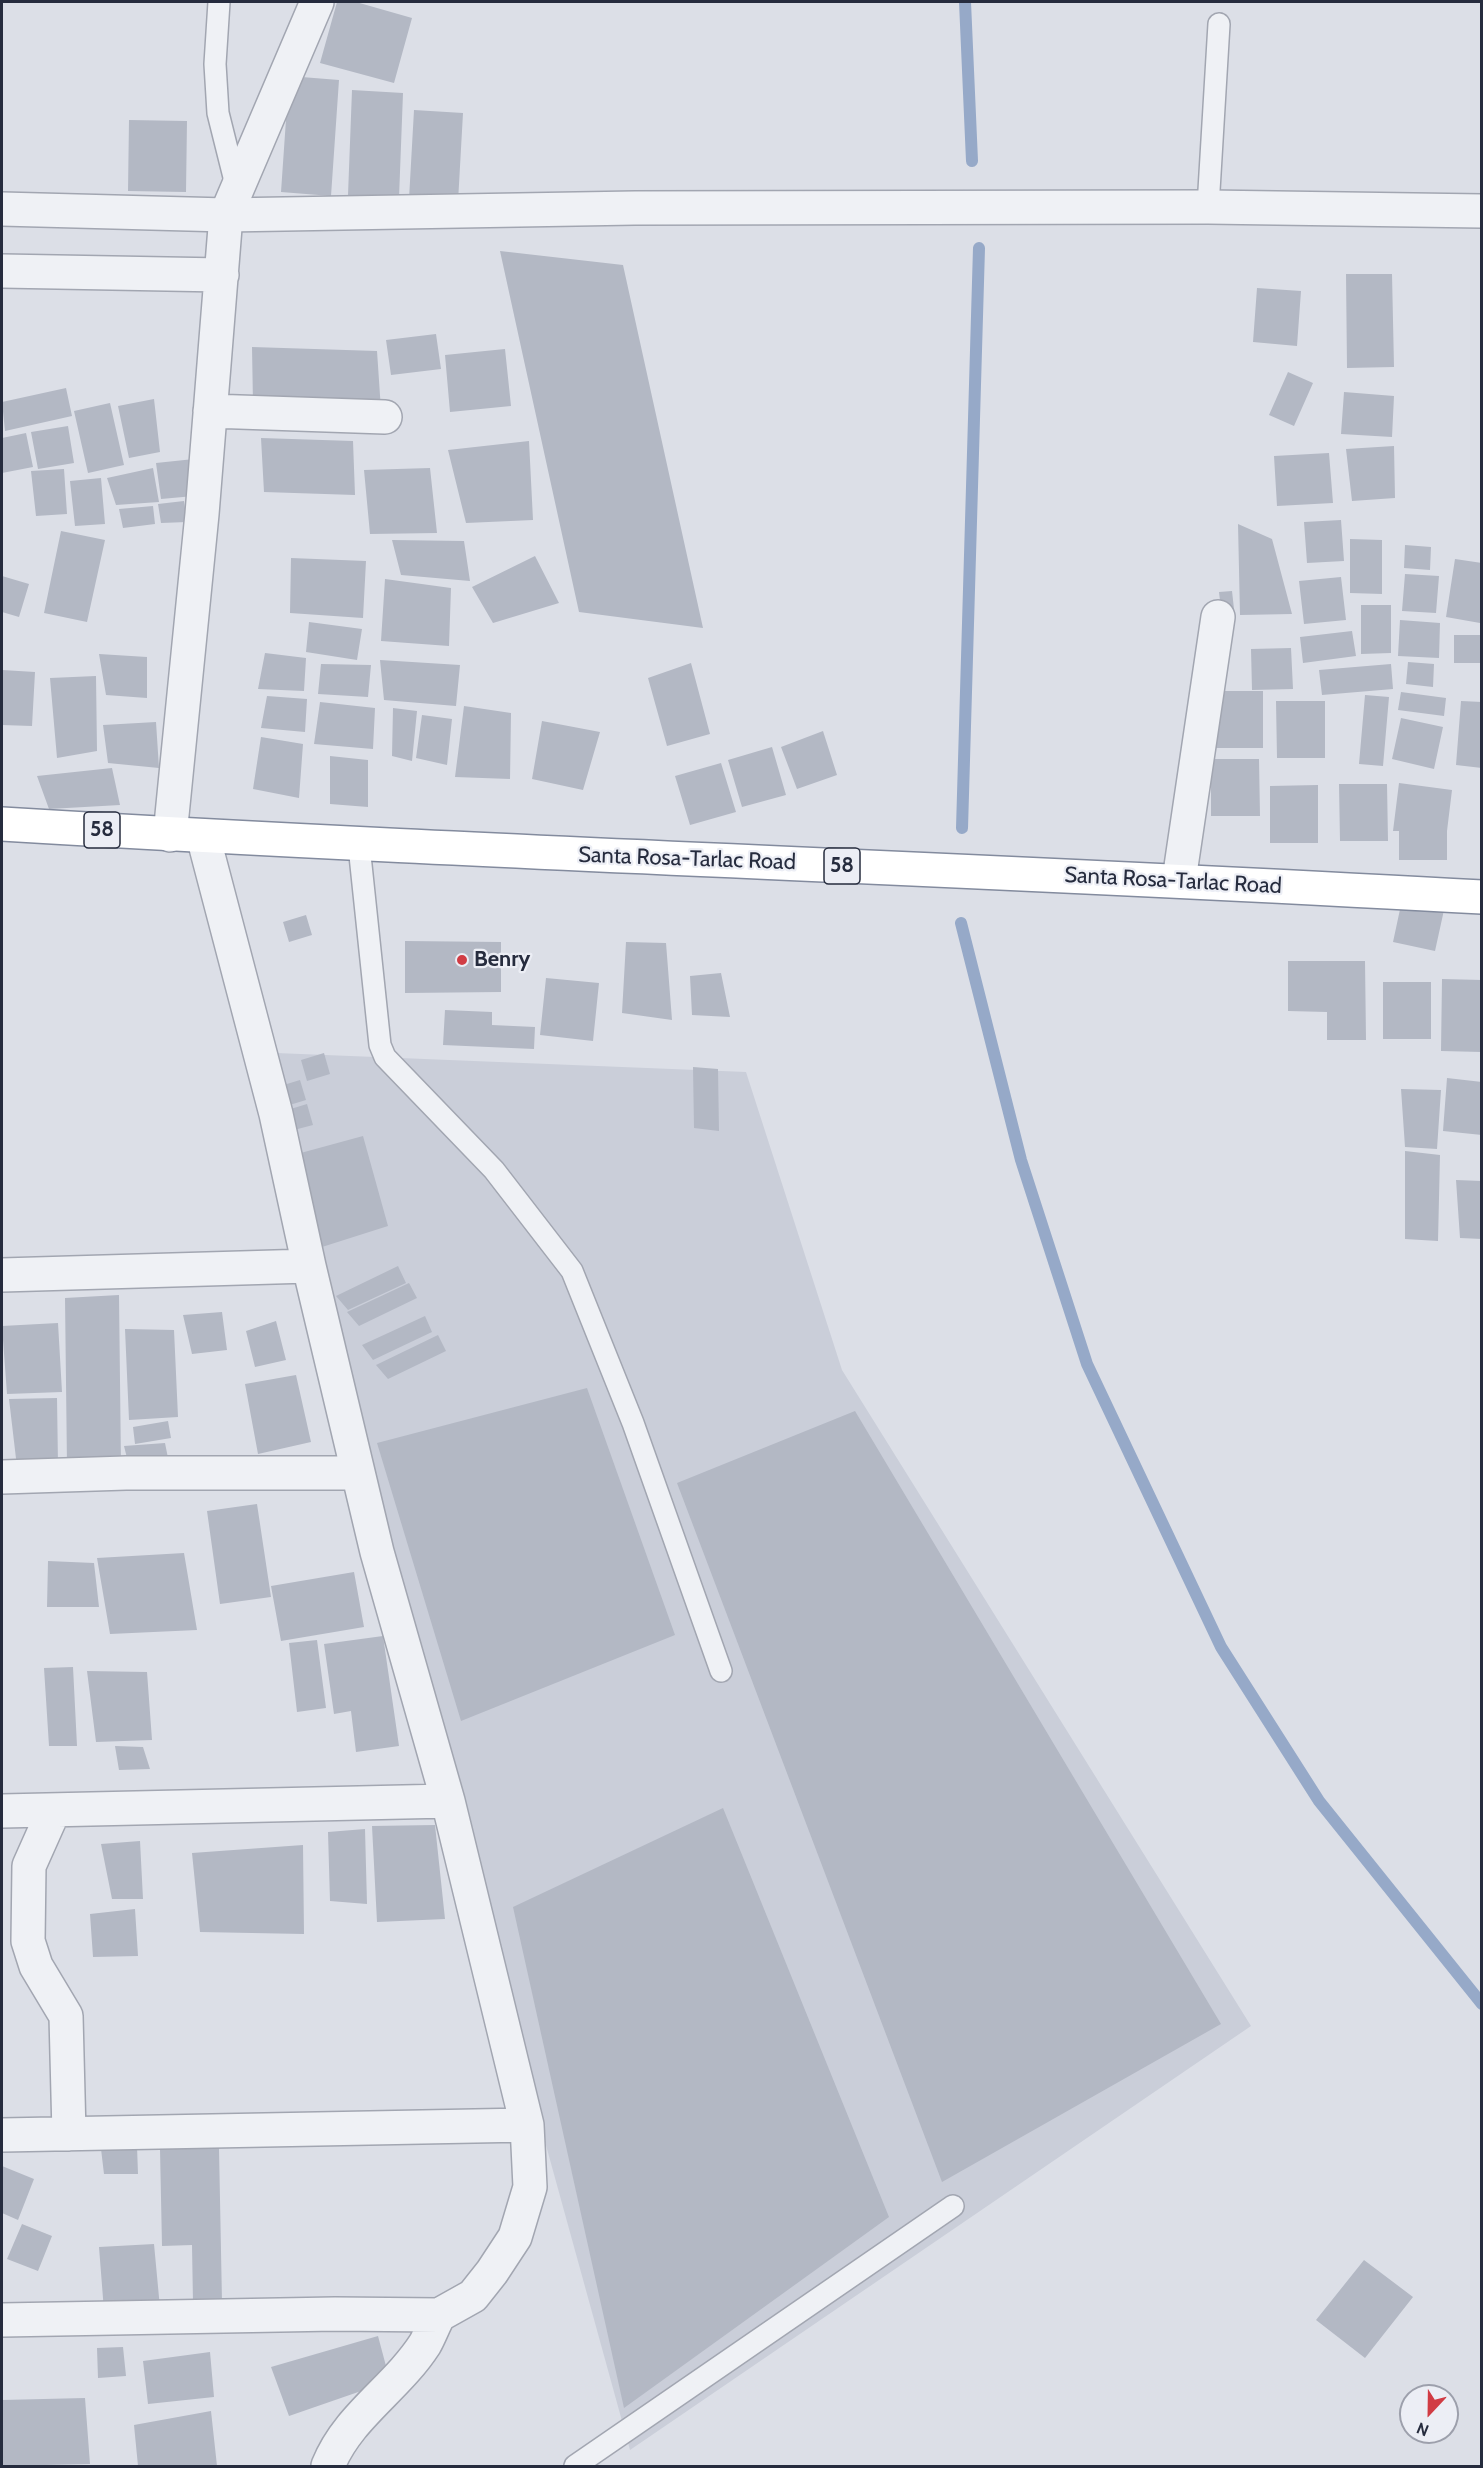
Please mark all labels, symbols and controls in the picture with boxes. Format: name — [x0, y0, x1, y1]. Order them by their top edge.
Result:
road number: 58 — [84, 812, 120, 848]
street label: Santa Rosa-Tarlac Road — [578, 842, 796, 876]
road number: 58 — [824, 848, 860, 884]
street label: Santa Rosa-Tarlac Road — [1064, 862, 1282, 900]
place label: Benry — [474, 947, 530, 973]
marker: Benry — [455, 953, 469, 967]
north arrow — [1399, 2384, 1459, 2444]
text: N — [1414, 2418, 1432, 2440]

